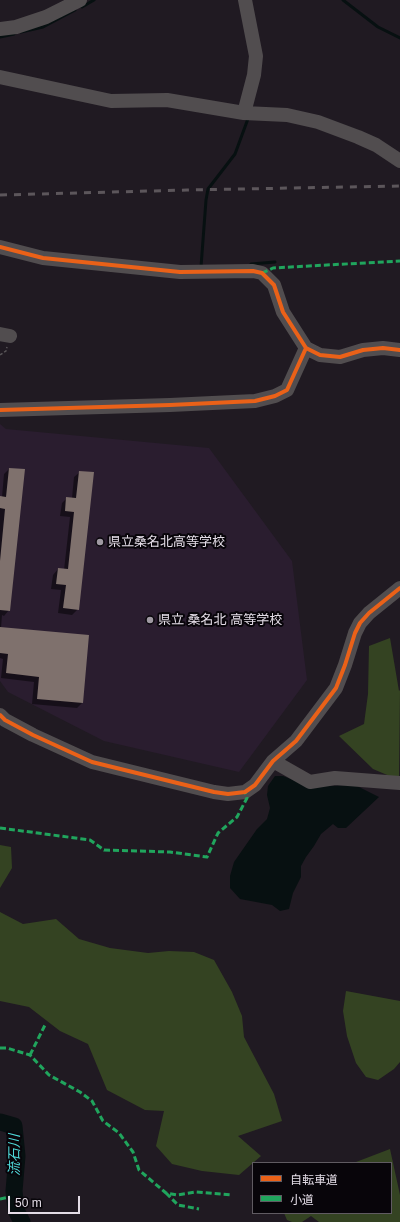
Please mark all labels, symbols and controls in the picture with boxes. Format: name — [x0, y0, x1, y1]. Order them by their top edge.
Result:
place label: 県立桑名北高等学校 — [108, 534, 225, 550]
marker: 県立桑名北高等学校 — [95, 537, 105, 547]
place label: 県立 桑名北 高等学校 — [158, 612, 282, 628]
marker: 県立 桑名北 高等学校 — [145, 615, 155, 625]
water label: 流石川 — [7, 1134, 23, 1176]
legend — [252, 1162, 392, 1214]
text: 自転車道 — [290, 1173, 338, 1187]
scale bar — [10, 1188, 82, 1214]
text: 小道 — [290, 1193, 314, 1207]
text: 50 m — [15, 1196, 42, 1210]

